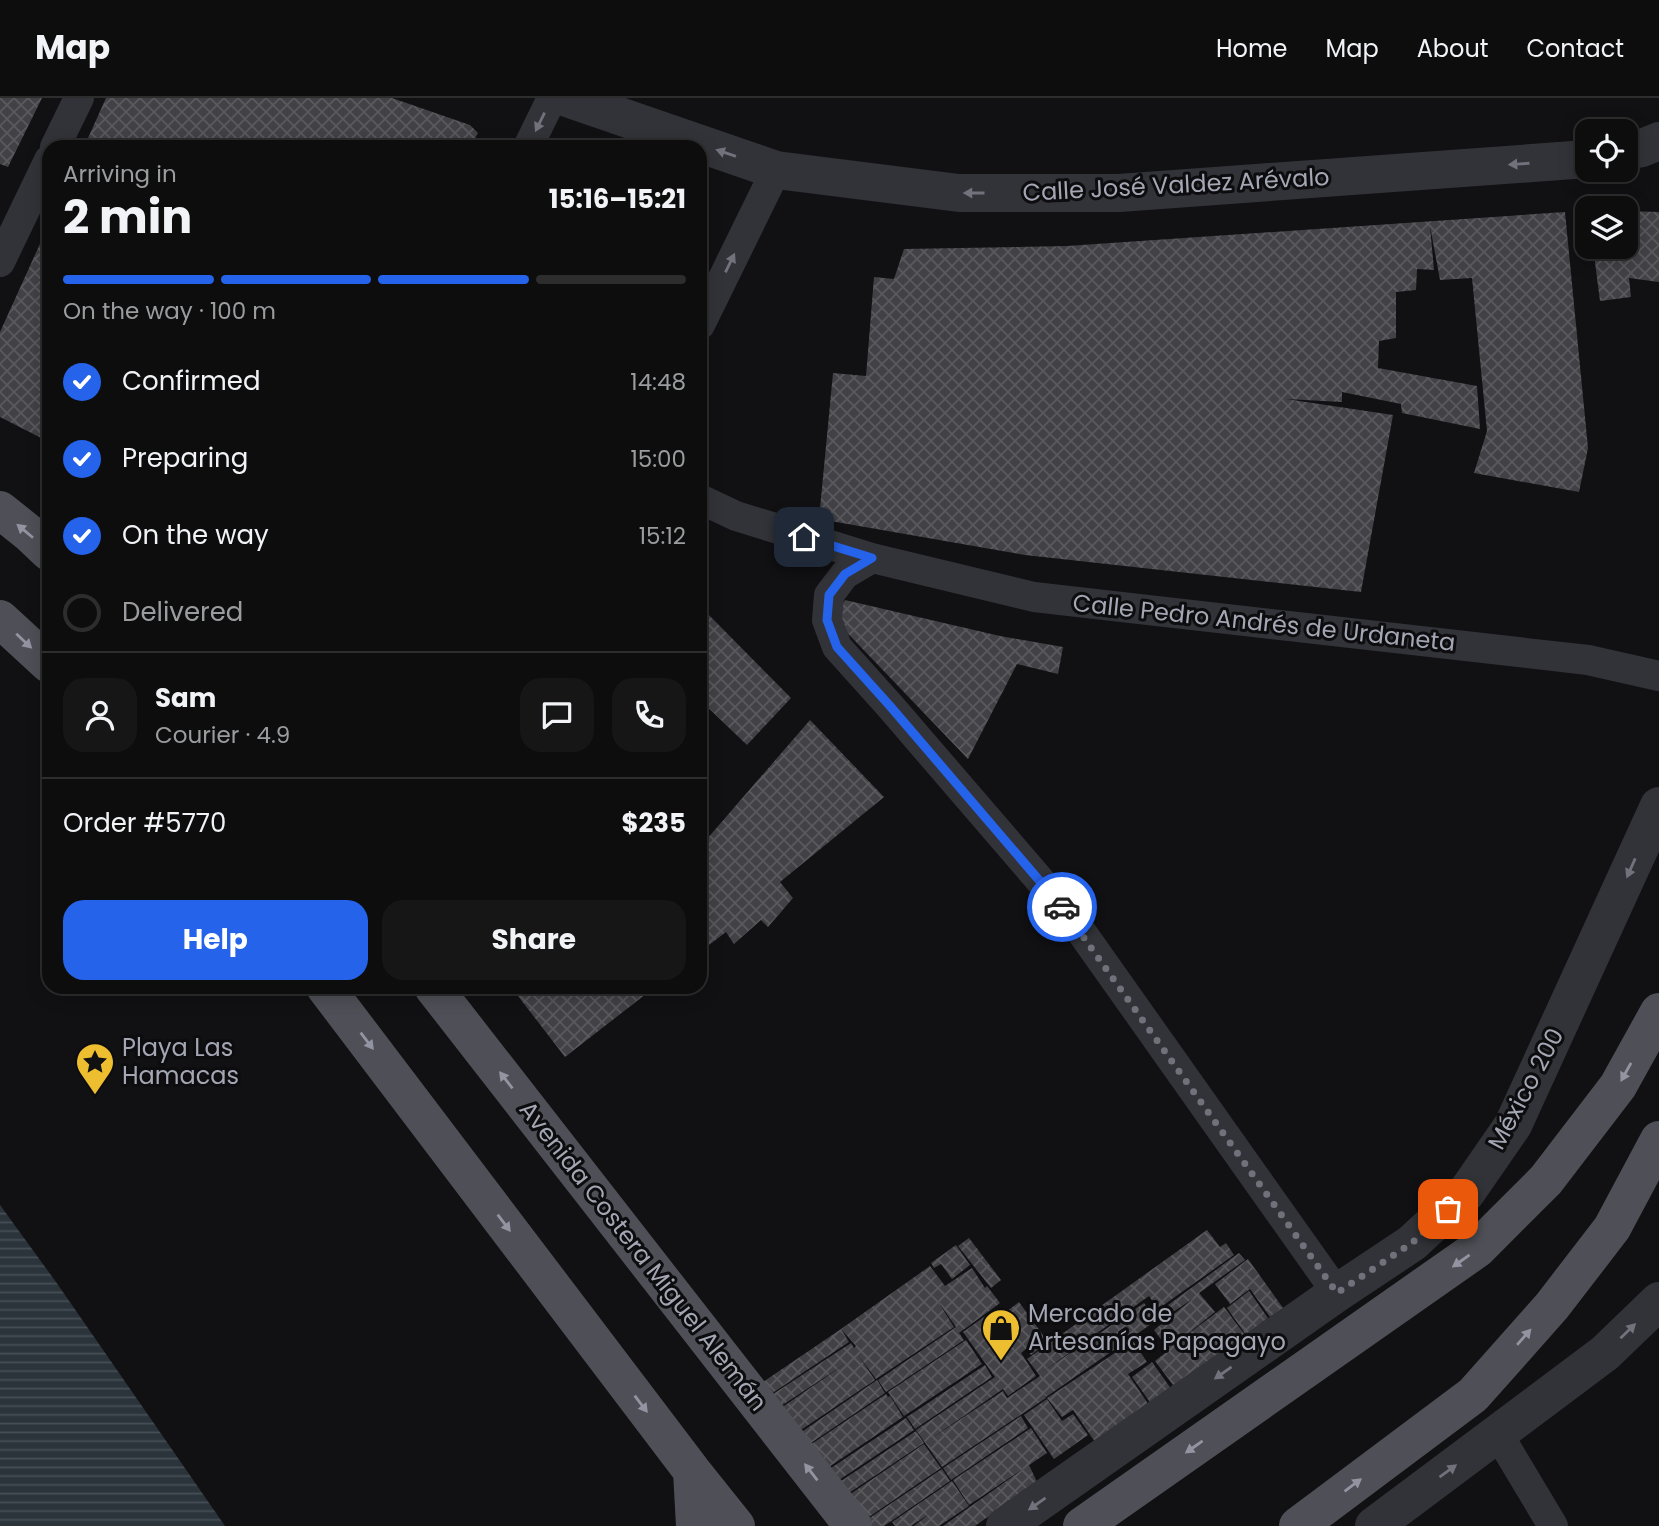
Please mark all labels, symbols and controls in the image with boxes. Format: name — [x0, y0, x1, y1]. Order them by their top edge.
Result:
text: Map — [35, 24, 110, 71]
text: Home — [1216, 32, 1288, 65]
text: Map — [1326, 32, 1379, 65]
text: About — [1417, 32, 1488, 65]
text: Contact — [1526, 32, 1624, 65]
one-way arrow — [534, 112, 545, 133]
map controls — [1575, 119, 1638, 259]
button: locate — [1575, 119, 1638, 182]
one-way arrow — [716, 147, 737, 158]
text: Arriving in — [63, 158, 177, 190]
one-way arrow — [1508, 159, 1530, 170]
street label: Calle José Valdez Arévalo — [1022, 160, 1330, 209]
text: 15:16–15:21 — [549, 181, 686, 217]
text: 2 min — [63, 185, 192, 249]
one-way arrow — [963, 187, 985, 199]
button: layers — [1575, 196, 1638, 259]
one-way arrow — [724, 253, 736, 273]
text: On the way · 100 m — [63, 295, 276, 327]
icon: check — [63, 363, 101, 401]
text: Confirmed — [122, 363, 260, 399]
text: 14:48 — [630, 366, 686, 398]
icon: check — [63, 440, 101, 478]
text: Preparing — [122, 440, 248, 476]
text: 15:00 — [630, 443, 686, 475]
pin — [774, 507, 834, 567]
icon: check — [63, 517, 101, 555]
text: On the way — [122, 517, 269, 553]
icon: home — [785, 518, 823, 556]
text: 15:12 — [639, 520, 686, 552]
one-way arrow — [17, 524, 34, 539]
street label: Calle Pedro Andrés de Urdaneta — [1071, 586, 1457, 659]
text: Delivered — [122, 594, 243, 630]
one-way arrow — [16, 633, 33, 650]
button: person — [63, 678, 137, 752]
button: chat — [520, 678, 594, 752]
button: phone — [612, 678, 686, 752]
text: Sam — [155, 680, 216, 716]
text: Courier · 4.9 — [155, 719, 290, 751]
text: Order #5770 — [63, 805, 226, 841]
text: $235 — [621, 805, 686, 841]
one-way arrow — [1625, 858, 1637, 878]
courier — [1027, 872, 1097, 942]
icon: car — [1043, 888, 1081, 926]
button: Help — [63, 900, 368, 980]
button: Share — [382, 900, 686, 980]
street label: México 200 — [1480, 1022, 1571, 1155]
place label: Playa Las Hamacas — [122, 1031, 239, 1092]
one-way arrow — [359, 1032, 374, 1050]
place icon: Playa Las Hamacas — [74, 1041, 116, 1096]
one-way arrow — [1620, 1062, 1632, 1082]
one-way arrow — [499, 1071, 513, 1089]
street label: Avenida Costera Miguel Alemán — [512, 1094, 775, 1417]
pin — [1418, 1179, 1478, 1239]
icon: bag — [1429, 1190, 1467, 1228]
one-way arrow — [497, 1214, 511, 1232]
one-way arrow — [1452, 1254, 1470, 1268]
place label: Mercado de Artesanías Papagayo — [1028, 1297, 1286, 1358]
shop icon: Mercado de Artesanías Papagayo — [980, 1307, 1022, 1362]
one-way arrow — [1619, 1324, 1636, 1340]
one-way arrow — [1516, 1328, 1532, 1346]
one-way arrow — [1214, 1366, 1232, 1380]
one-way arrow — [634, 1395, 648, 1413]
one-way arrow — [1185, 1440, 1203, 1454]
one-way arrow — [804, 1463, 818, 1481]
one-way arrow — [1439, 1464, 1458, 1478]
one-way arrow — [1344, 1478, 1362, 1492]
one-way arrow — [1028, 1497, 1046, 1511]

